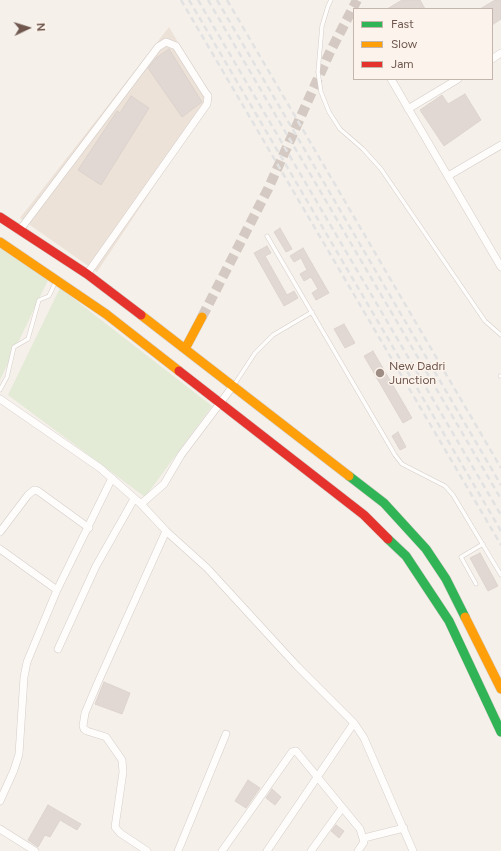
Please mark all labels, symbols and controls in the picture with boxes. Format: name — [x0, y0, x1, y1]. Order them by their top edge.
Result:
north arrow — [8, 8, 48, 48]
legend — [353, 8, 493, 80]
text: Fast — [391, 17, 414, 31]
text: N — [34, 22, 47, 32]
text: Slow — [391, 37, 417, 51]
text: Jam — [391, 57, 414, 71]
place label: New Dadri Junction — [389, 359, 445, 387]
marker: New Dadri Junction — [374, 367, 386, 379]

